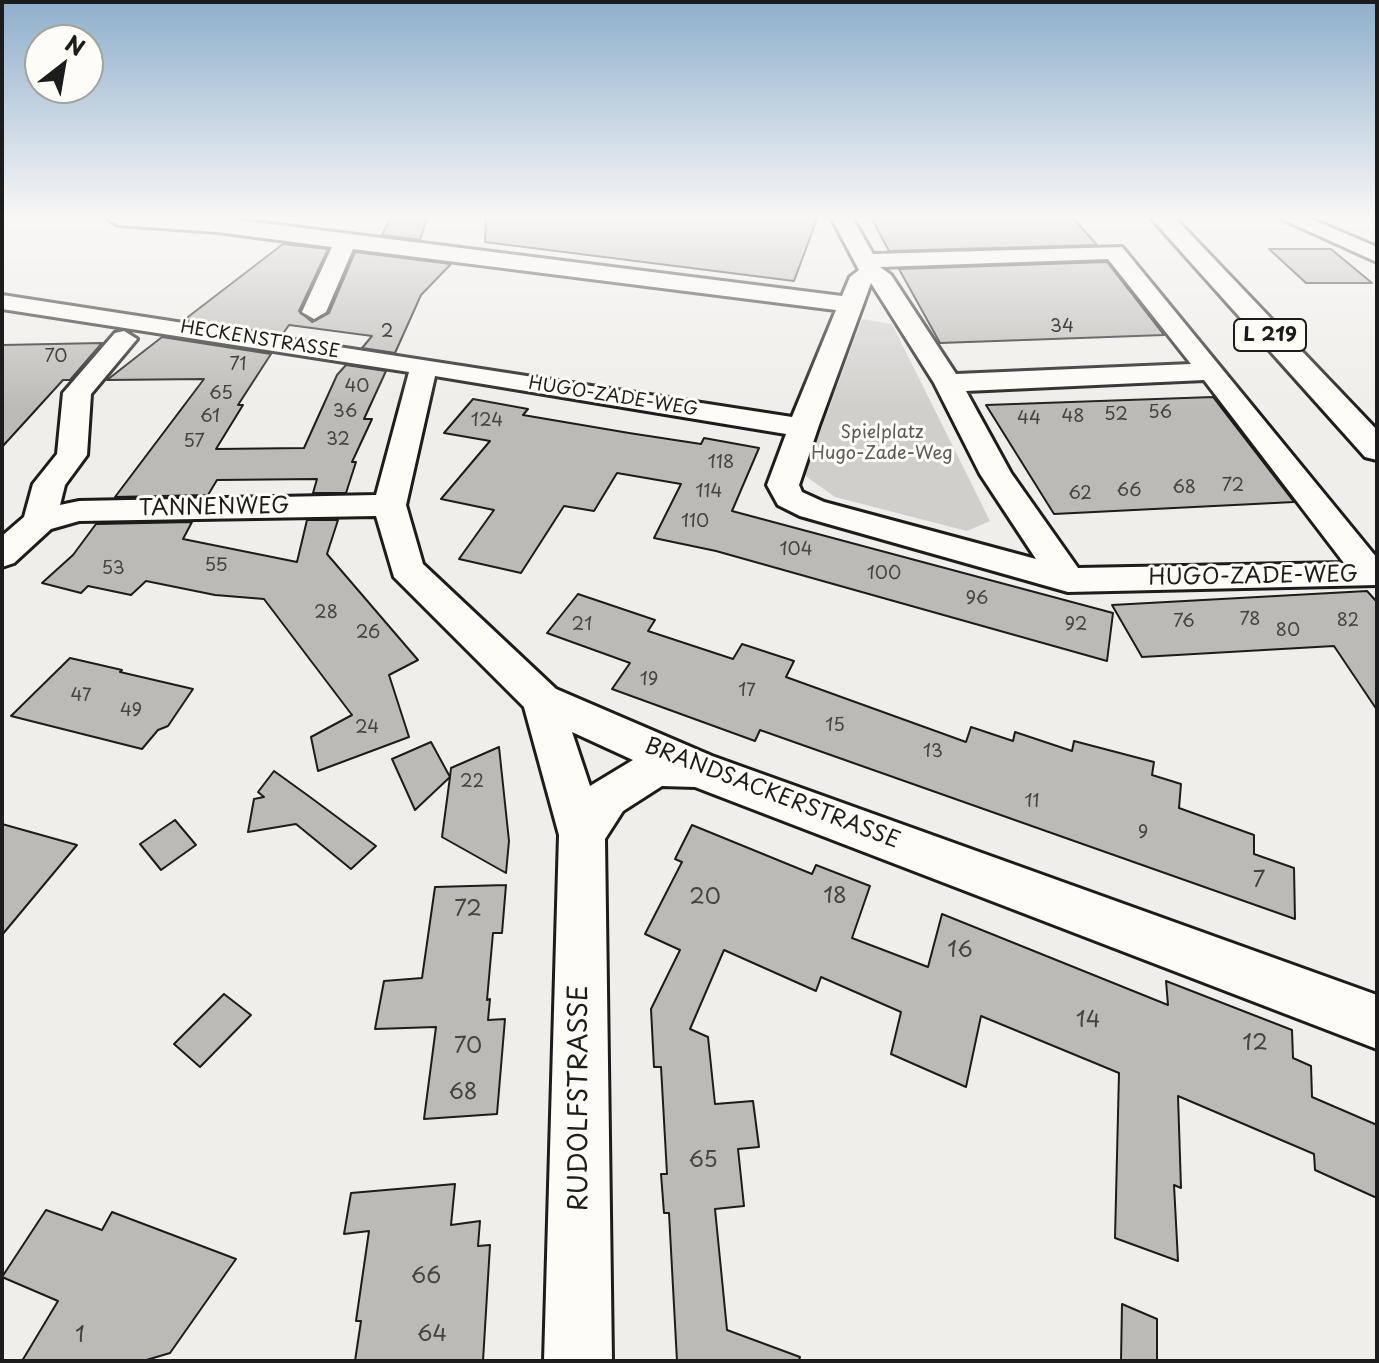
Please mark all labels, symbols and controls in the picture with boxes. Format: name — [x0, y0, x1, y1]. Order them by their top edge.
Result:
north arrow — [24, 24, 104, 104]
text: N — [60, 26, 92, 63]
house number: 34 — [1050, 316, 1074, 338]
street label: HECKENSTRASSE — [179, 317, 341, 363]
road number: L 219 — [1234, 319, 1306, 351]
house number: 2 — [381, 321, 393, 343]
house number: 70 — [45, 346, 67, 368]
house number: 71 — [230, 354, 246, 376]
street label: HUGO-ZADE-WEG — [527, 373, 699, 421]
house number: 40 — [344, 376, 370, 398]
house number: 65 — [209, 383, 233, 405]
house number: 36 — [333, 401, 357, 423]
house number: 56 — [1148, 402, 1172, 424]
house number: 52 — [1104, 404, 1128, 426]
house number: 61 — [200, 406, 220, 428]
house number: 48 — [1061, 406, 1085, 428]
house number: 44 — [1017, 408, 1041, 430]
house number: 124 — [471, 410, 503, 432]
park label: Spielplatz Hugo-Zade-Weg — [811, 422, 953, 464]
house number: 32 — [326, 429, 350, 451]
house number: 57 — [183, 431, 205, 453]
house number: 118 — [708, 452, 734, 474]
house number: 72 — [1222, 475, 1244, 497]
house number: 68 — [1172, 477, 1196, 499]
house number: 66 — [1117, 480, 1141, 502]
house number: 114 — [696, 481, 722, 503]
house number: 62 — [1068, 483, 1092, 505]
street label: TANNENWEG — [138, 493, 290, 523]
house number: 110 — [681, 511, 709, 533]
house number: 104 — [779, 539, 813, 561]
house number: 55 — [204, 555, 228, 577]
house number: 53 — [101, 558, 125, 580]
street label: HUGO-ZADE-WEG — [1148, 562, 1358, 592]
house number: 100 — [867, 563, 901, 585]
house number: 96 — [966, 588, 988, 610]
house number: 28 — [314, 602, 338, 624]
house number: 78 — [1240, 609, 1260, 631]
house number: 82 — [1337, 610, 1359, 632]
house number: 76 — [1173, 611, 1195, 633]
house number: 21 — [572, 614, 592, 636]
house number: 92 — [1065, 614, 1087, 636]
house number: 80 — [1276, 620, 1300, 642]
house number: 26 — [356, 622, 380, 644]
house number: 19 — [640, 669, 658, 691]
house number: 17 — [738, 680, 756, 702]
house number: 47 — [70, 685, 92, 707]
house number: 49 — [120, 700, 142, 722]
house number: 15 — [825, 715, 845, 737]
house number: 24 — [355, 717, 379, 739]
street label: BRANDSACKERSTRASSE — [641, 733, 903, 855]
house number: 13 — [923, 741, 943, 763]
house number: 22 — [460, 771, 484, 793]
house number: 11 — [1024, 791, 1040, 813]
house number: 9 — [1138, 822, 1148, 844]
house number: 7 — [1253, 868, 1265, 894]
house number: 18 — [823, 884, 847, 910]
house number: 20 — [689, 885, 721, 911]
house number: 72 — [454, 897, 482, 923]
house number: 16 — [947, 938, 973, 964]
street label: RUDOLFSTRASSE — [564, 985, 596, 1211]
house number: 14 — [1076, 1008, 1100, 1034]
house number: 12 — [1242, 1031, 1268, 1057]
house number: 70 — [454, 1034, 482, 1060]
house number: 68 — [449, 1080, 477, 1106]
house number: 65 — [688, 1148, 718, 1174]
house number: 66 — [411, 1264, 441, 1290]
house number: 64 — [417, 1322, 447, 1348]
house number: 1 — [75, 1323, 85, 1349]

